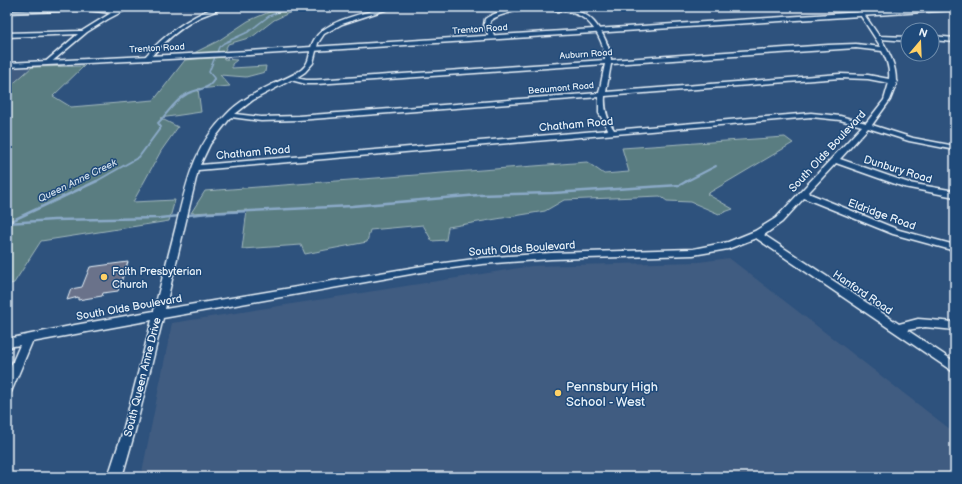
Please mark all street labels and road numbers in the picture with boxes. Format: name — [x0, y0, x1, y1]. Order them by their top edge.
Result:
street label: Trenton Road — [452, 22, 508, 37]
street label: Trenton Road — [129, 42, 185, 55]
street label: Auburn Road — [559, 47, 613, 62]
street label: Beaumont Road — [528, 80, 594, 97]
street label: South Olds Boulevard — [786, 108, 869, 195]
street label: Chatham Road — [538, 115, 614, 134]
street label: Chatham Road — [215, 143, 291, 162]
street label: Dunbury Road — [862, 153, 934, 186]
street label: Eldridge Road — [846, 196, 918, 233]
street label: South Olds Boulevard — [468, 238, 576, 259]
street label: Hanford Road — [830, 268, 895, 317]
street label: South Olds Boulevard — [75, 292, 183, 323]
street label: South Queen Anne Drive — [121, 316, 164, 438]

